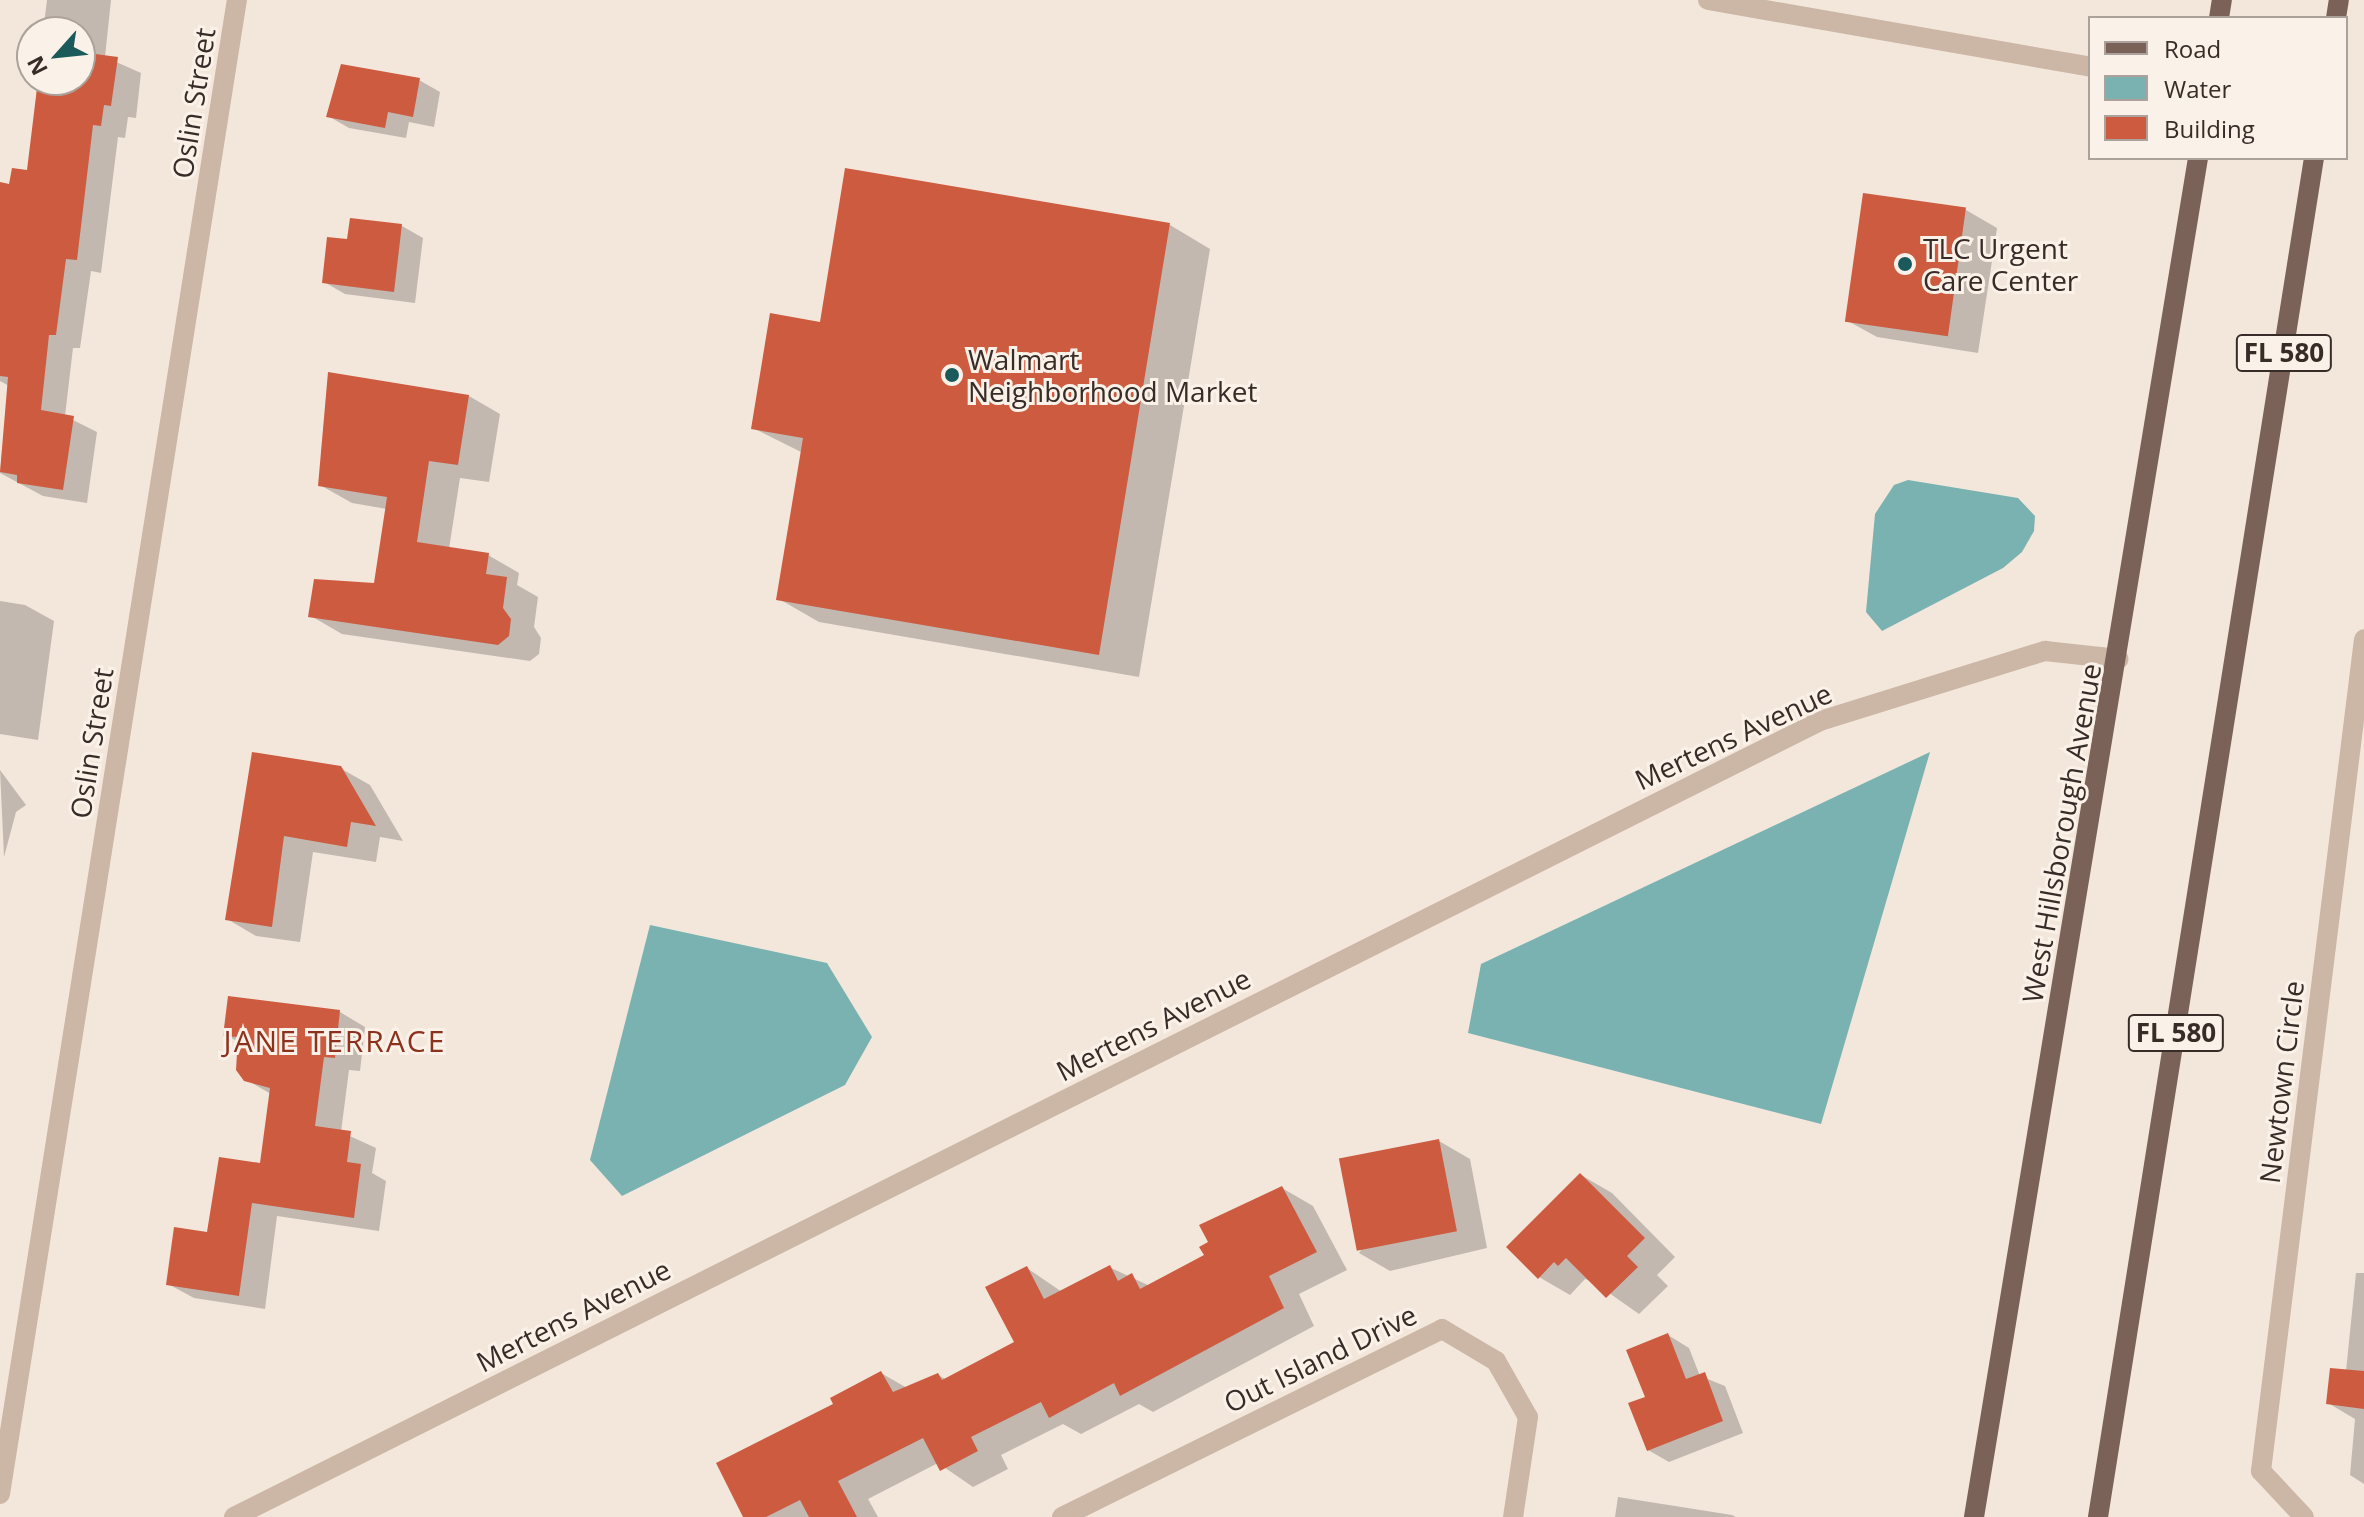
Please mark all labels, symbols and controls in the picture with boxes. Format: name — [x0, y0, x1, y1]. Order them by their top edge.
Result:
north arrow — [16, 16, 96, 96]
legend — [2088, 16, 2348, 160]
street label: Oslin Street — [165, 25, 221, 181]
text: Road — [2164, 32, 2221, 65]
text: N — [19, 51, 54, 81]
text: Water — [2164, 72, 2231, 105]
text: Building — [2164, 112, 2255, 145]
place label: TLC Urgent Care Center — [1923, 231, 2078, 297]
marker: TLC Urgent Care Center — [1894, 253, 1916, 275]
road number: FL 580 — [2234, 331, 2334, 375]
place label: Walmart Neighborhood Market — [968, 342, 1258, 408]
marker: Walmart Neighborhood Market — [943, 366, 961, 384]
street label: West Hillsborough Avenue — [2015, 661, 2107, 1005]
street label: Oslin Street — [63, 665, 119, 821]
street label: Mertens Avenue — [1629, 676, 1837, 796]
street label: Mertens Avenue — [1050, 961, 1256, 1087]
street label: Newtown Circle — [2252, 979, 2310, 1185]
road number: FL 580 — [2126, 1011, 2226, 1055]
district label: JANE TERRACE — [224, 1023, 446, 1059]
street label: Mertens Avenue — [470, 1252, 676, 1378]
street label: Out Island Drive — [1218, 1297, 1422, 1419]

